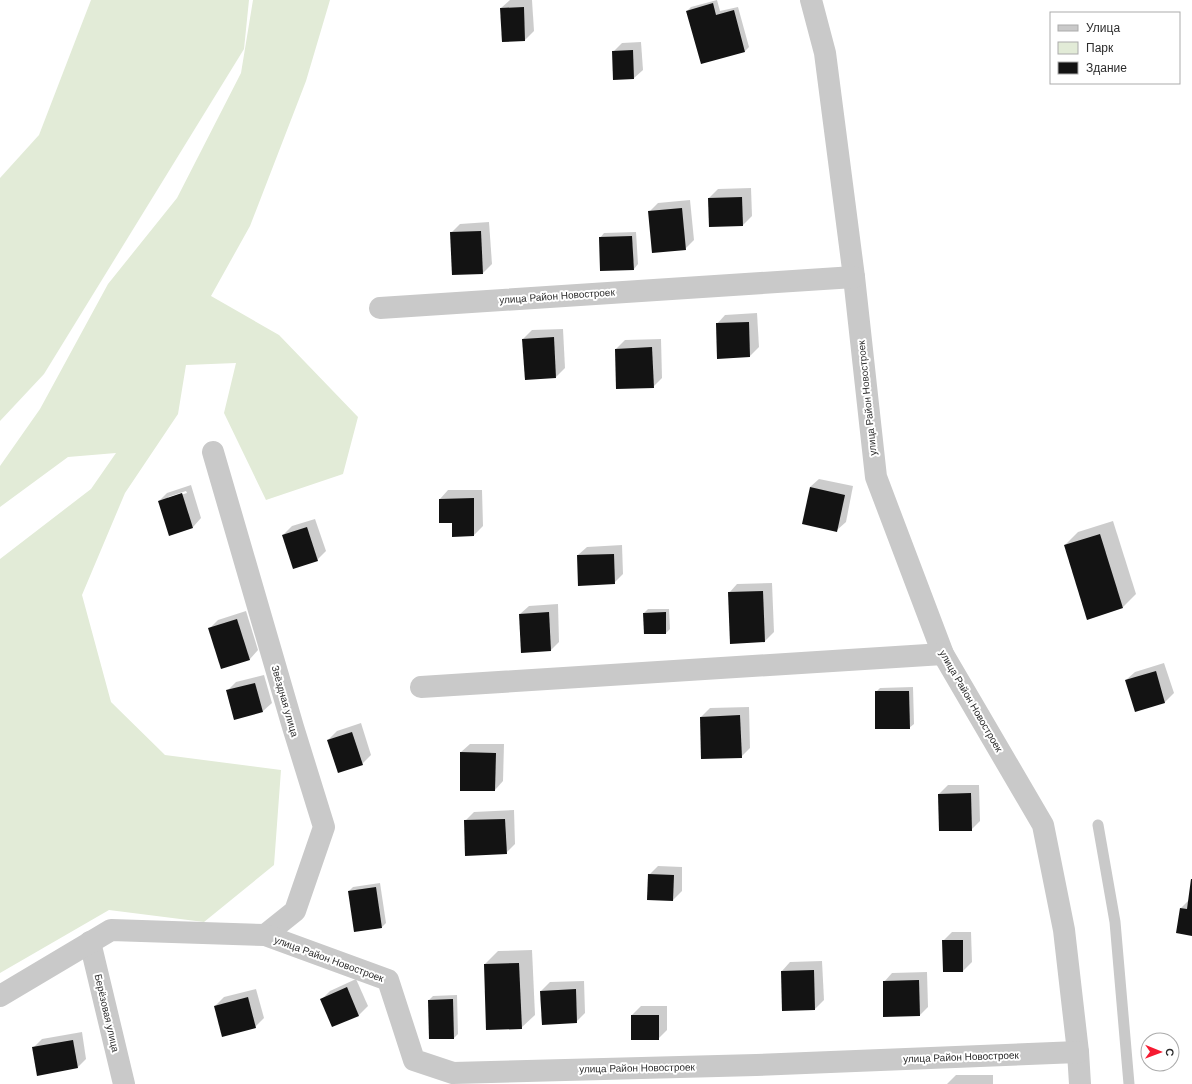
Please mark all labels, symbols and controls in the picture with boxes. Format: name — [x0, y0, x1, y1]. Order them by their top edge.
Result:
legend — [1050, 12, 1180, 84]
text: Улица — [1086, 21, 1120, 35]
text: Парк — [1086, 41, 1114, 55]
text: Здание — [1086, 61, 1127, 75]
street label: улица Район Новостроек — [499, 286, 616, 306]
street label: улица Район Новостроек — [855, 339, 879, 456]
street label: улица Район Новостроек — [937, 648, 1005, 754]
street label: Звёздная улица — [270, 664, 301, 738]
street label: улица Район Новостроек — [273, 934, 386, 984]
street label: Берёзовая улица — [93, 973, 121, 1054]
north arrow — [1140, 1032, 1180, 1072]
text: С — [1164, 1048, 1176, 1056]
street label: улица Район Новостроек — [903, 1049, 1020, 1065]
street label: улица Район Новостроек — [579, 1061, 696, 1075]

